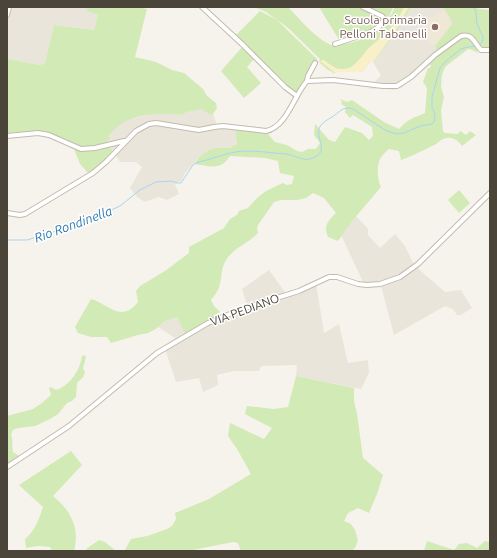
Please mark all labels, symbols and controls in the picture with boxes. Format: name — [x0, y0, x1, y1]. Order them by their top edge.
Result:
place label: Scuola primaria Pelloni Tabanelli — [339, 13, 427, 40]
marker: Scuola primaria Pelloni Tabanelli — [430, 22, 440, 32]
water label: Rio Rondinella — [32, 203, 114, 245]
street label: VIA PEDIANO — [209, 291, 281, 328]

